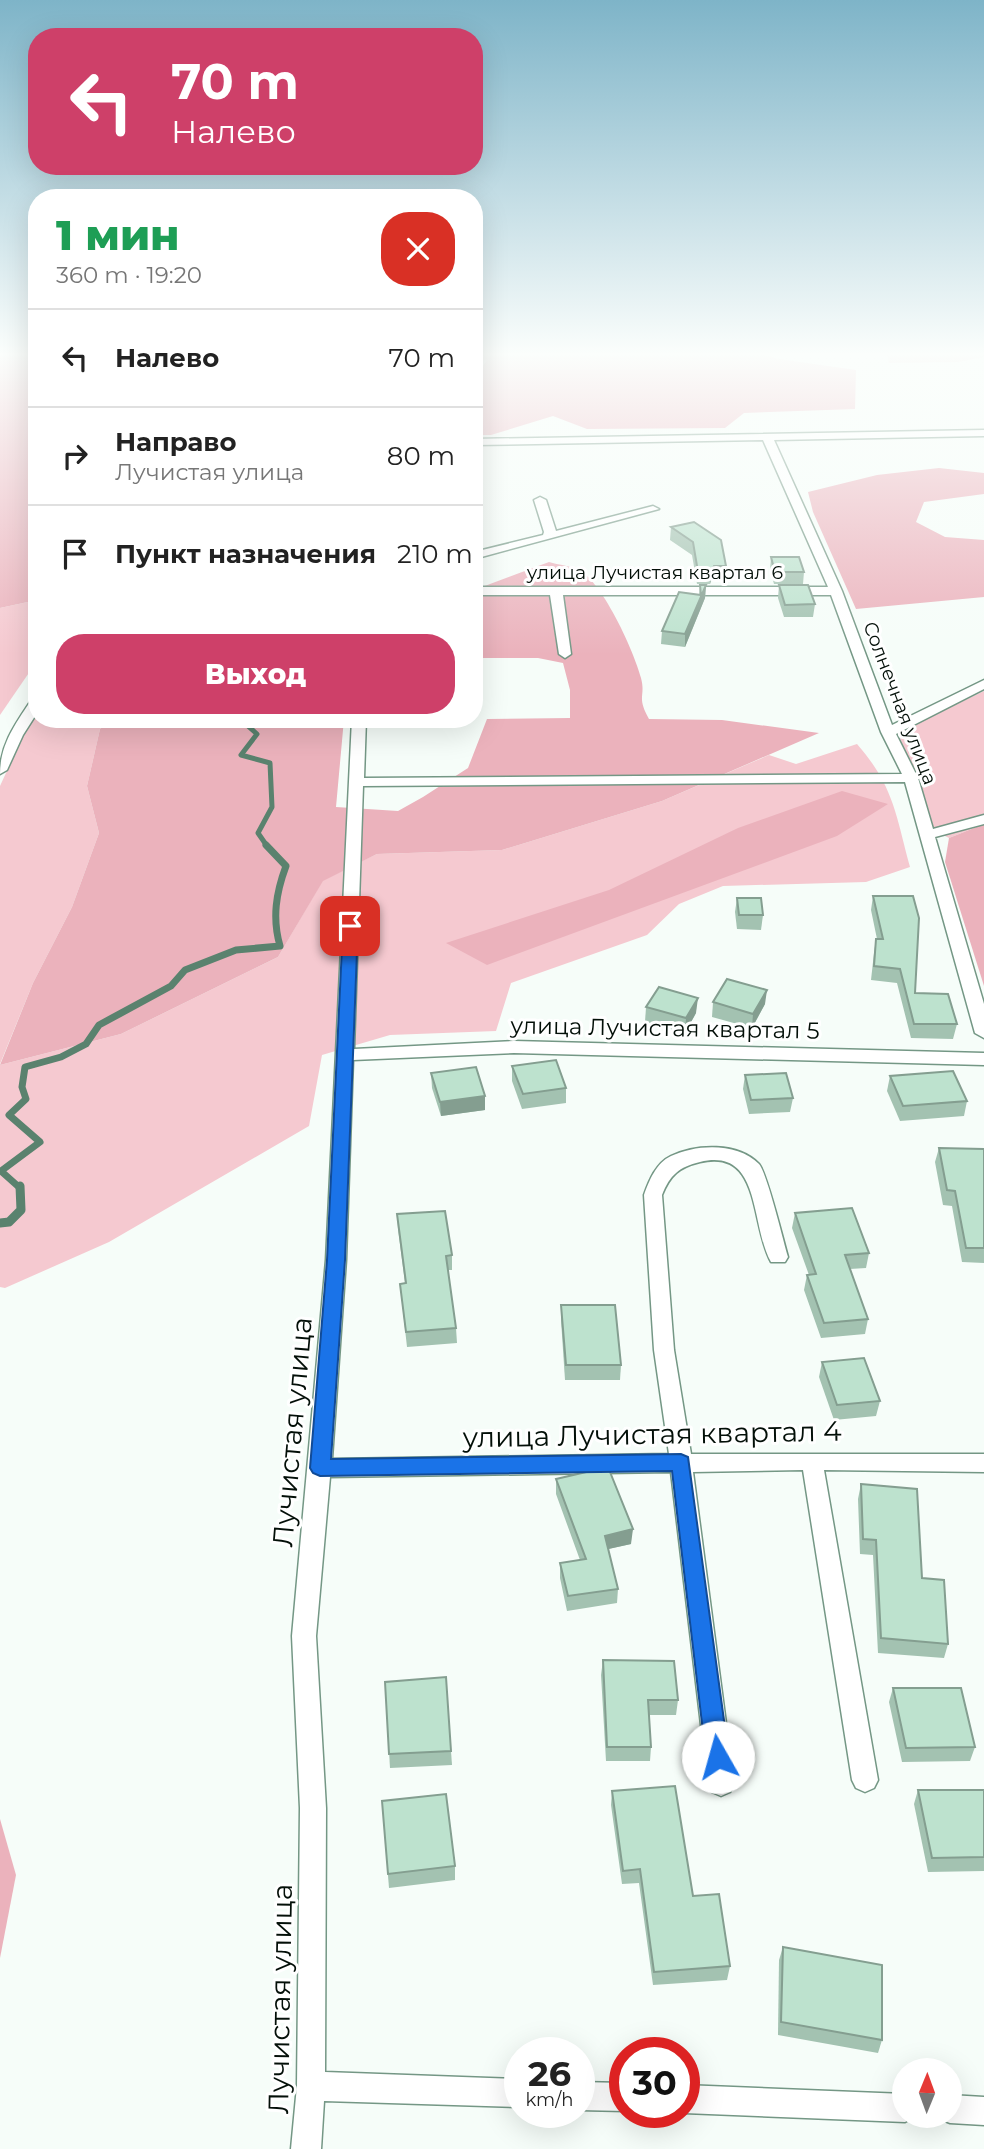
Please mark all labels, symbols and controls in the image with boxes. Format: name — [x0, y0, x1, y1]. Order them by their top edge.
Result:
text: 70 m — [171, 52, 299, 111]
icon: left — [56, 56, 147, 147]
text: Налево — [171, 112, 296, 151]
text: 1 мин — [56, 209, 180, 261]
button: close — [381, 212, 455, 286]
text: 360 m · 19:20 — [56, 261, 202, 289]
icon: left — [56, 339, 94, 377]
text: Налево — [115, 342, 219, 374]
text: 70 m — [389, 342, 455, 374]
text: Направо — [115, 426, 236, 458]
icon: right — [56, 437, 94, 475]
text: 80 m — [387, 440, 455, 472]
text: Лучистая улица — [115, 458, 304, 486]
icon: arrive — [56, 535, 94, 573]
text: Пункт назначения — [115, 538, 376, 570]
text: 210 m — [397, 538, 473, 570]
street label: улица Лучистая квартал 6 — [526, 561, 783, 584]
street label: Солнечная улица — [858, 618, 942, 788]
button: Выход — [56, 634, 455, 714]
pin — [320, 896, 380, 956]
icon: arrive — [331, 907, 369, 945]
street label: улица Лучистая квартал 5 — [509, 1011, 820, 1045]
street label: Лучистая улица — [265, 1316, 319, 1548]
street label: улица Лучистая квартал 4 — [461, 1414, 842, 1454]
position arrow — [681, 1720, 755, 1794]
street label: Лучистая улица — [261, 1884, 299, 2114]
speed limit sign: 30 — [609, 2037, 700, 2128]
text: 26 — [528, 2052, 571, 2095]
north arrow — [892, 2058, 962, 2128]
map controls — [892, 2058, 962, 2128]
text: km/h — [525, 2089, 574, 2111]

